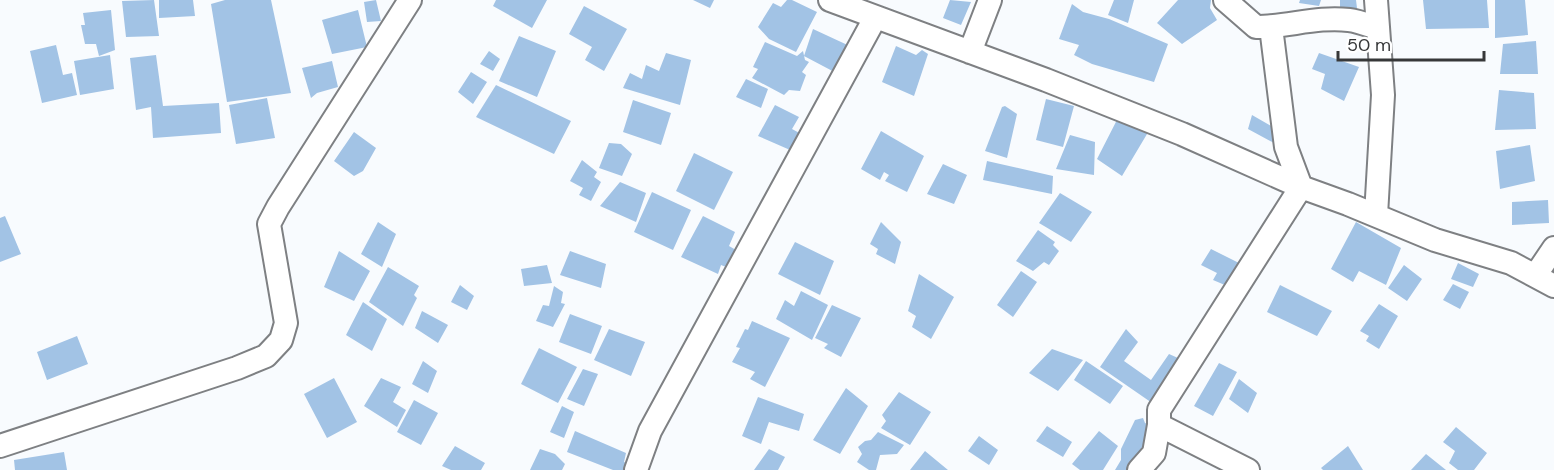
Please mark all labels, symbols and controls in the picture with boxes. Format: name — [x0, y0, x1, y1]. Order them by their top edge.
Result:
scale bar — [1338, 24, 1484, 62]
text: 50 m — [1347, 33, 1391, 57]

